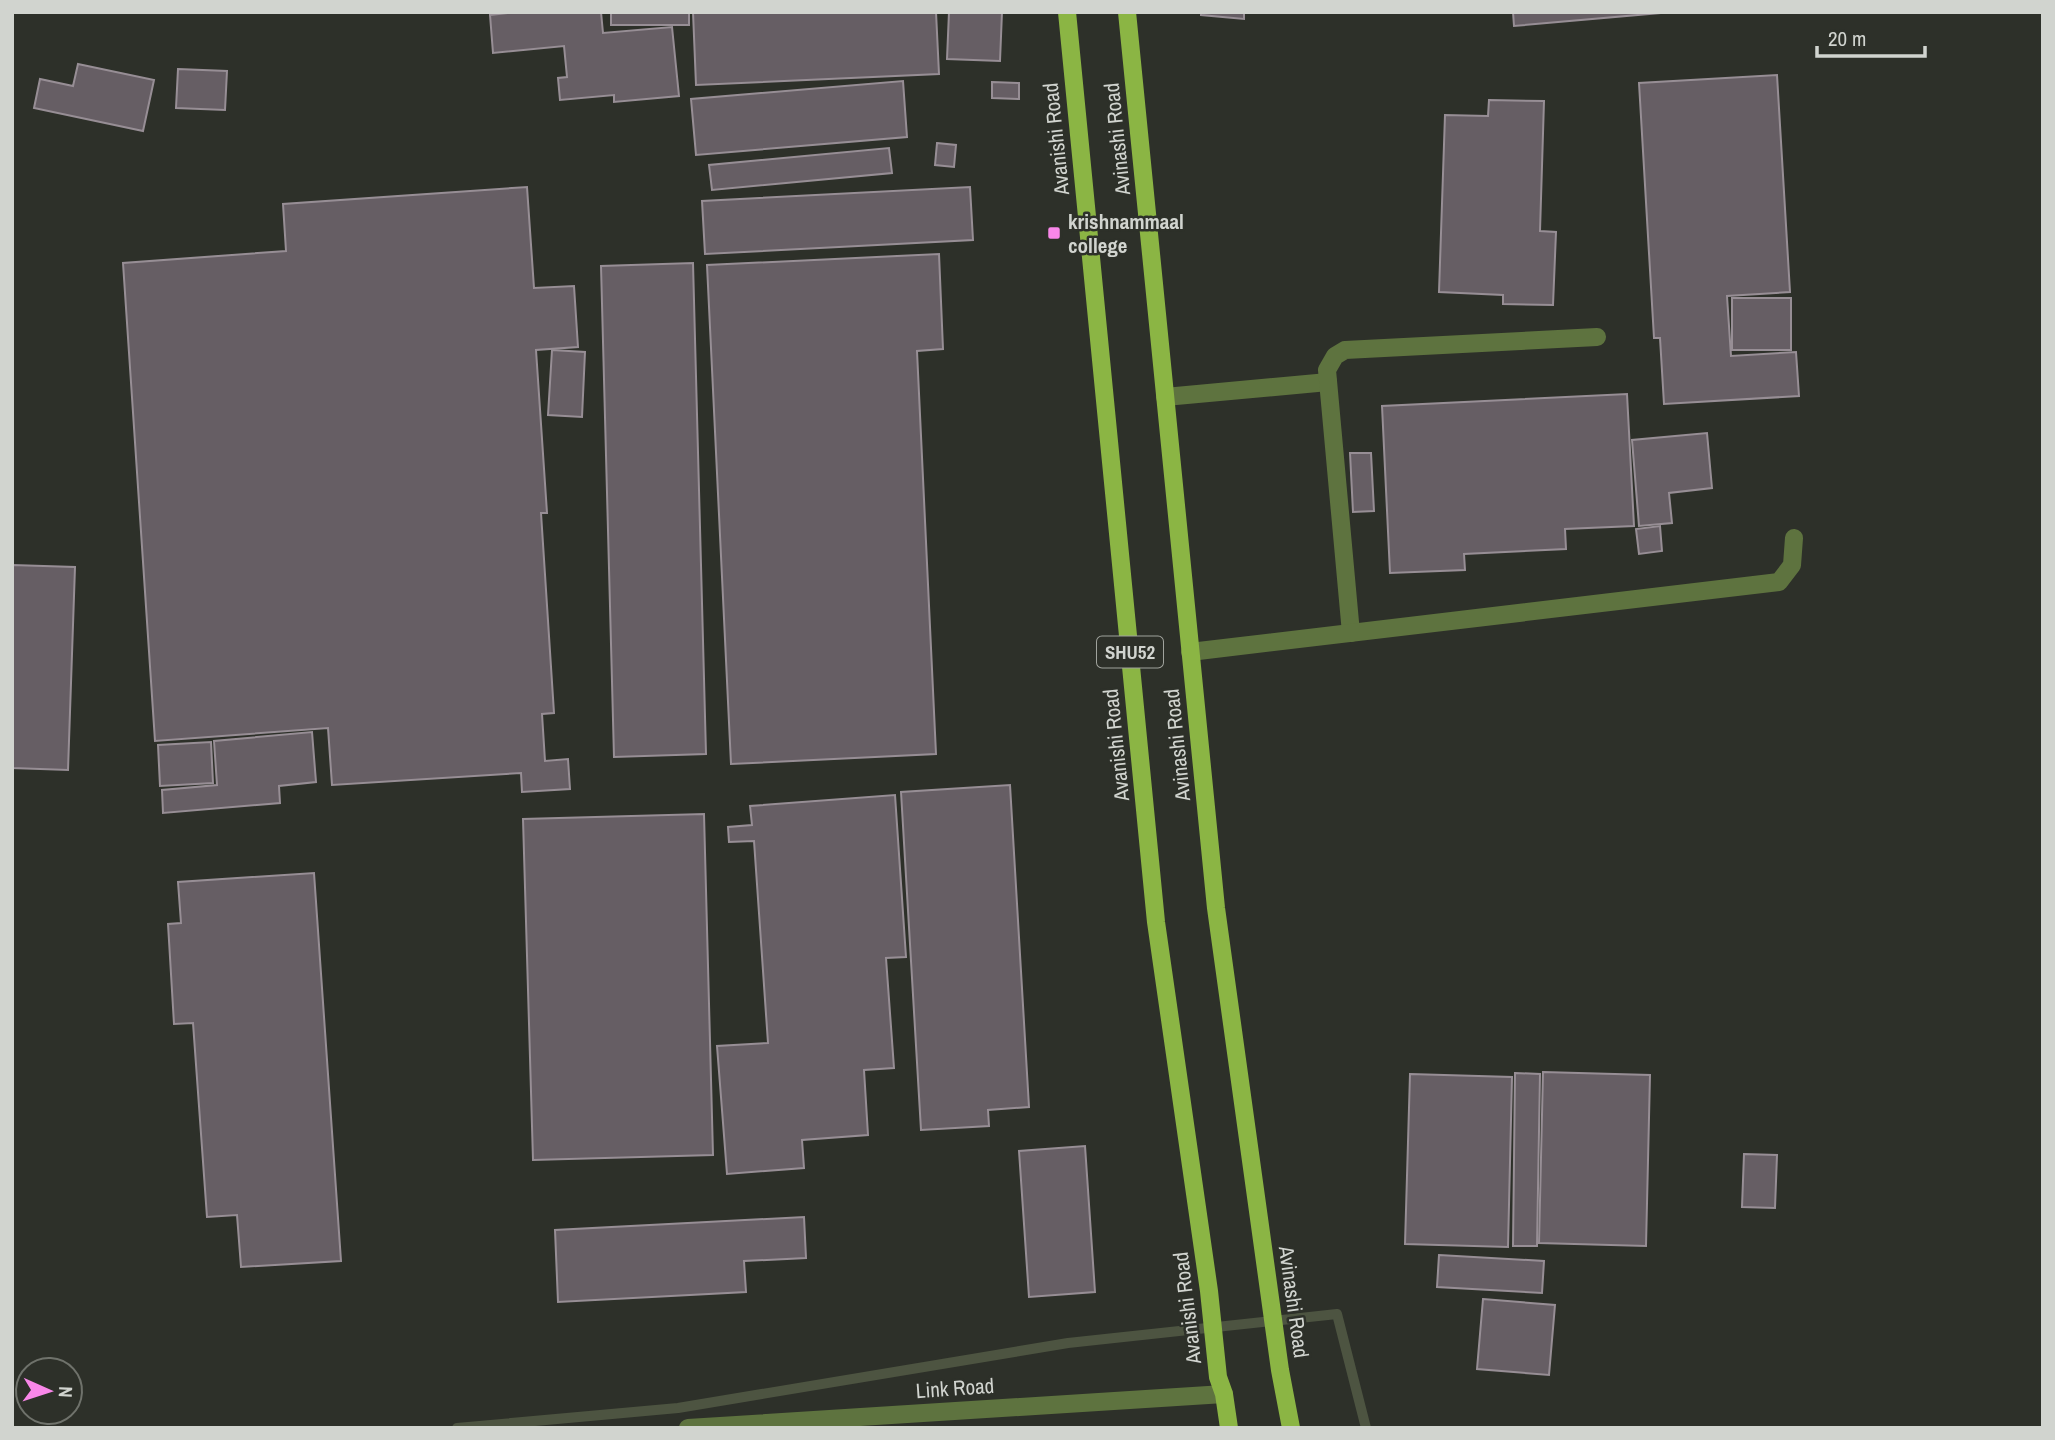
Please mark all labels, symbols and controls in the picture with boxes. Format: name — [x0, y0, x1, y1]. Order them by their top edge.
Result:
scale bar — [1817, 14, 1926, 58]
text: 20 m — [1828, 24, 1866, 53]
street label: Avanishi Road — [1036, 81, 1076, 198]
street label: Avinashi Road — [1097, 81, 1137, 198]
place label: krishnammaal college — [1068, 207, 1184, 260]
marker: krishnammaal college — [1046, 225, 1062, 241]
road number: SHU52 — [1097, 636, 1163, 667]
street label: Avanishi Road — [1096, 687, 1136, 804]
street label: Avinashi Road — [1157, 687, 1197, 804]
street label: Avinashi Road — [1272, 1243, 1316, 1360]
street label: Avanishi Road — [1166, 1250, 1208, 1367]
north arrow — [14, 1356, 84, 1426]
street label: Link Road — [915, 1371, 995, 1405]
text: N — [53, 1386, 79, 1398]

